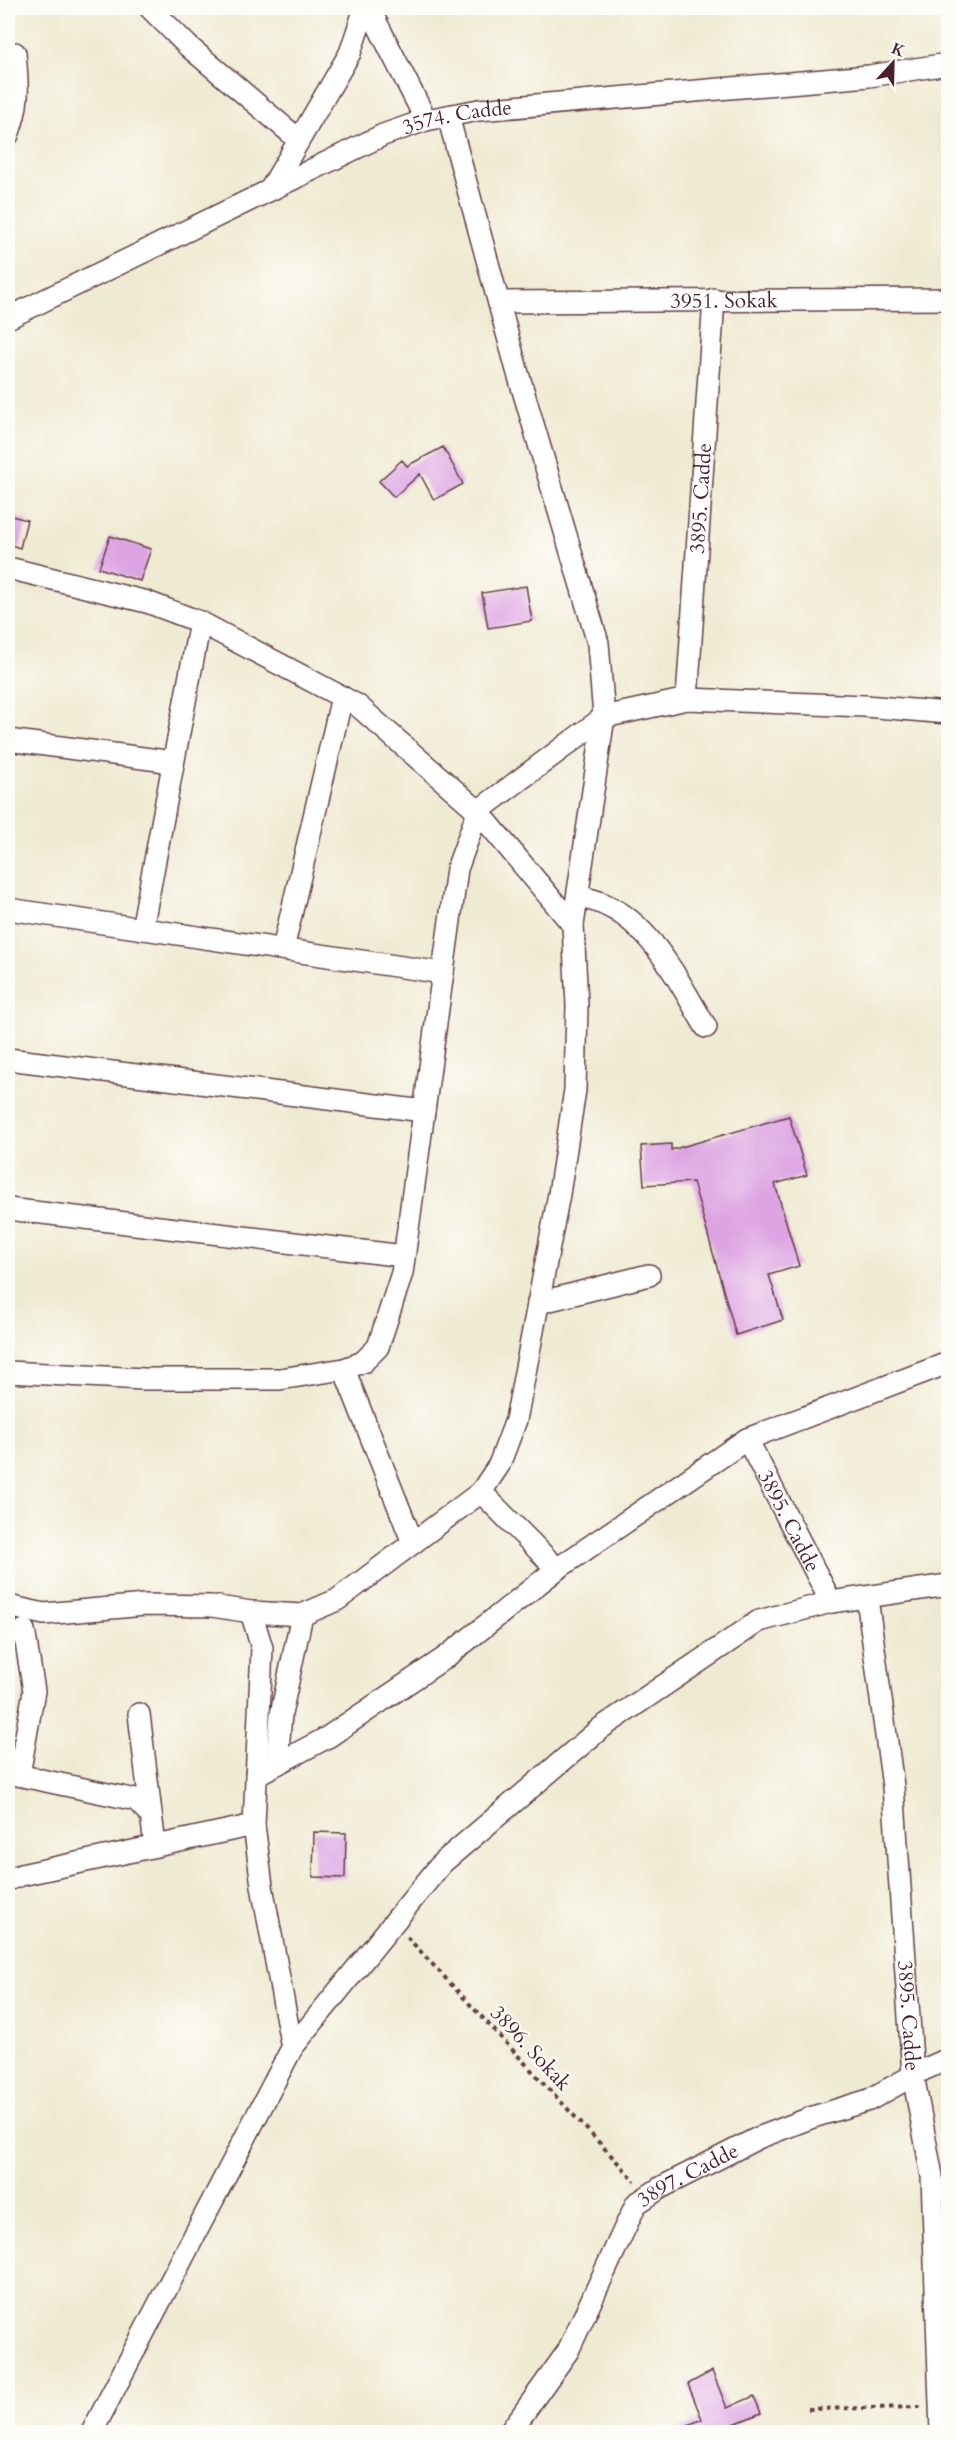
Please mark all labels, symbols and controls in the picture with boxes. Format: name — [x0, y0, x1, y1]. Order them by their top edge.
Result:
north arrow — [863, 33, 923, 93]
text: K — [888, 37, 908, 63]
street label: 3574. Cadde — [398, 93, 513, 142]
street label: 3951. Sokak — [670, 286, 779, 316]
street label: 3895. Cadde — [683, 442, 719, 555]
street label: 3895. Cadde — [750, 1465, 827, 1577]
street label: 3895. Cadde — [890, 1959, 927, 2072]
street label: 3896. Sokak — [483, 1999, 578, 2098]
street label: 3897. Cadde — [631, 2136, 744, 2214]

